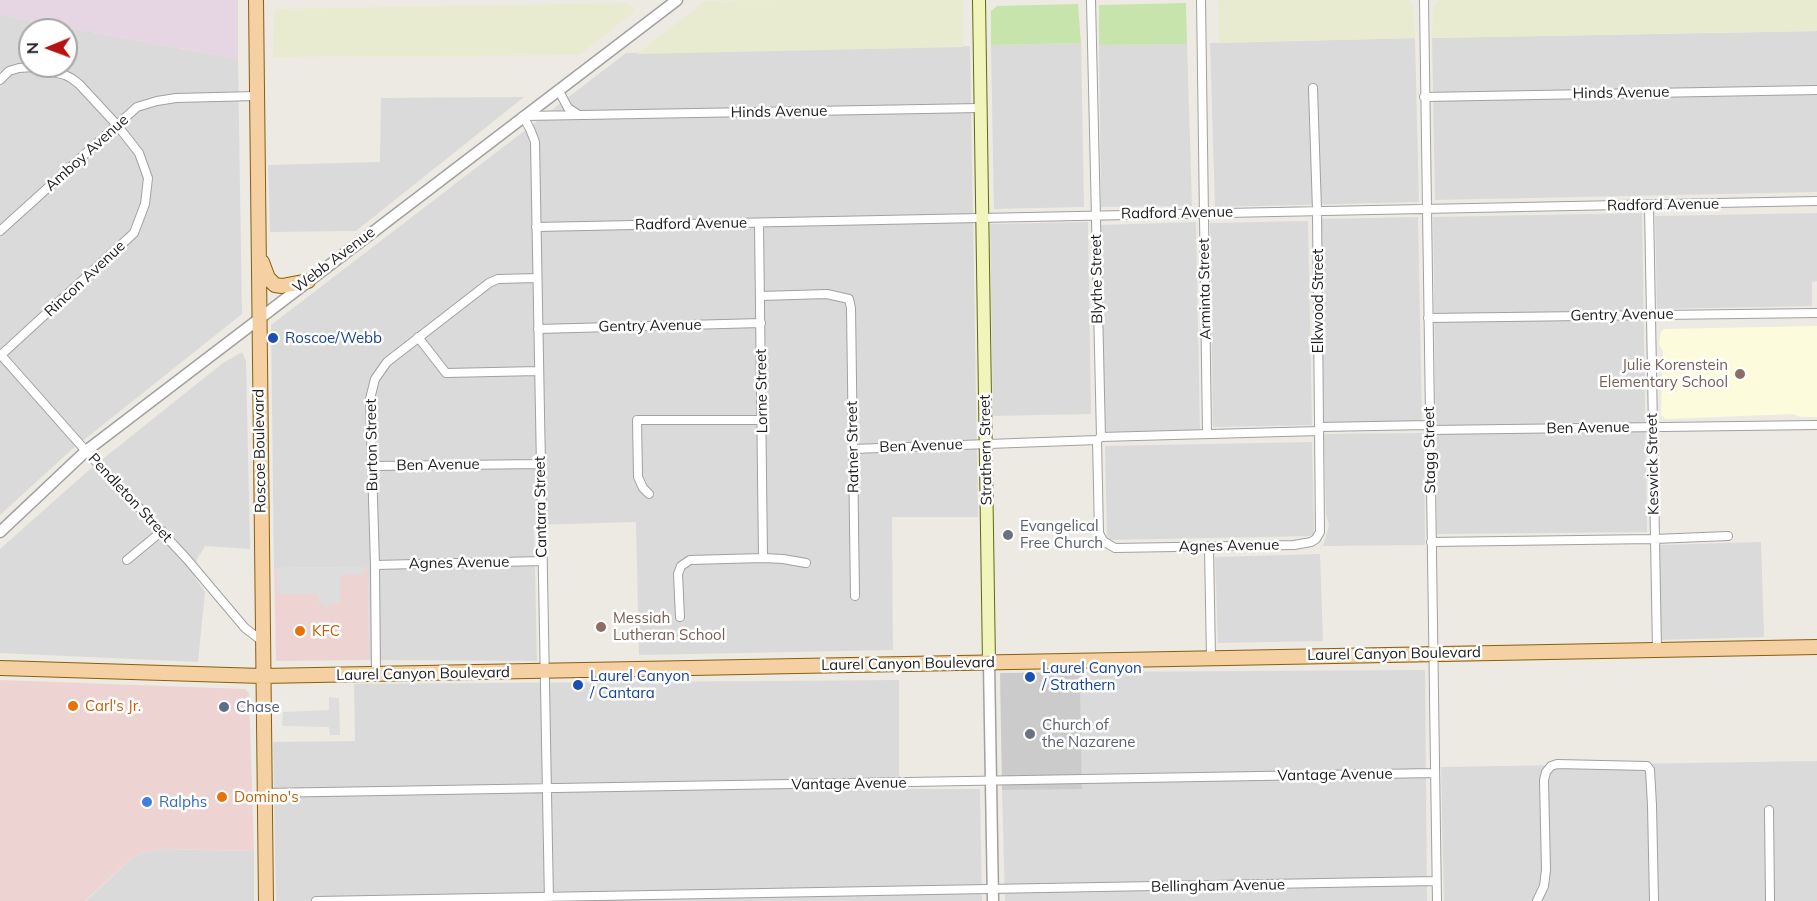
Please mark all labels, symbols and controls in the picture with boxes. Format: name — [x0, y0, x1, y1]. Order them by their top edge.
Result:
north arrow — [18, 18, 78, 78]
text: N — [22, 42, 42, 54]
street label: Hinds Avenue — [1573, 83, 1669, 103]
street label: Hinds Avenue — [731, 102, 827, 122]
street label: Amboy Avenue — [42, 111, 132, 195]
street label: Radford Avenue — [1607, 195, 1719, 215]
street label: Radford Avenue — [1121, 203, 1233, 223]
street label: Radford Avenue — [635, 214, 747, 234]
street label: Webb Avenue — [289, 223, 379, 297]
street label: Blythe Street — [1087, 234, 1107, 324]
street label: Rincon Avenue — [41, 237, 129, 321]
street label: Arminta Street — [1195, 238, 1215, 340]
street label: Elkwood Street — [1309, 249, 1327, 353]
street label: Gentry Avenue — [1570, 305, 1674, 325]
street label: Gentry Avenue — [598, 316, 702, 336]
place label: Roscoe/Webb — [285, 329, 382, 347]
marker: Roscoe/Webb — [266, 331, 280, 345]
street label: Lorne Street — [752, 349, 772, 433]
place label: Julie Korenstein Elementary School — [1599, 356, 1728, 391]
marker: Julie Korenstein Elementary School — [1733, 367, 1747, 381]
street label: Roscoe Boulevard — [250, 389, 270, 513]
street label: Strathern Street — [976, 394, 996, 506]
street label: Burton Street — [362, 399, 382, 491]
street label: Ratner Street — [843, 401, 863, 493]
street label: Stagg Street — [1420, 406, 1440, 494]
street label: Keswick Street — [1643, 413, 1663, 515]
street label: Ben Avenue — [1546, 418, 1630, 438]
street label: Ben Avenue — [879, 436, 963, 456]
street label: Pendleton Street — [84, 450, 176, 546]
street label: Ben Avenue — [396, 455, 480, 475]
street label: Cantara Street — [531, 456, 551, 558]
place label: Evangelical Free Church — [1020, 517, 1103, 552]
marker: Evangelical Free Church — [1001, 528, 1015, 542]
street label: Agnes Avenue — [1179, 536, 1279, 556]
street label: Agnes Avenue — [409, 553, 509, 573]
place label: Messiah Lutheran School — [613, 609, 725, 644]
marker: Messiah Lutheran School — [594, 620, 608, 634]
place label: KFC — [312, 622, 340, 640]
marker: KFC — [293, 624, 307, 638]
street label: Laurel Canyon Boulevard — [1307, 643, 1481, 665]
street label: Laurel Canyon Boulevard — [821, 653, 995, 675]
place label: Laurel Canyon / Strathern — [1042, 659, 1142, 694]
street label: Laurel Canyon Boulevard — [336, 663, 510, 685]
place label: Laurel Canyon / Cantara — [590, 667, 690, 702]
marker: Laurel Canyon / Strathern — [1023, 670, 1037, 684]
marker: Laurel Canyon / Cantara — [571, 678, 585, 692]
place label: Carl's Jr. — [85, 697, 141, 715]
place label: Chase — [236, 698, 280, 716]
marker: Carl's Jr. — [66, 699, 80, 713]
marker: Chase — [217, 700, 231, 714]
place label: Church of the Nazarene — [1042, 716, 1135, 751]
marker: Church of the Nazarene — [1023, 727, 1037, 741]
street label: Vantage Avenue — [1277, 765, 1393, 785]
street label: Vantage Avenue — [791, 774, 907, 794]
place label: Domino's — [234, 788, 299, 806]
marker: Domino's — [215, 790, 229, 804]
place label: Ralphs — [159, 793, 207, 811]
marker: Ralphs — [140, 795, 154, 809]
street label: Bellingham Avenue — [1151, 876, 1285, 896]

